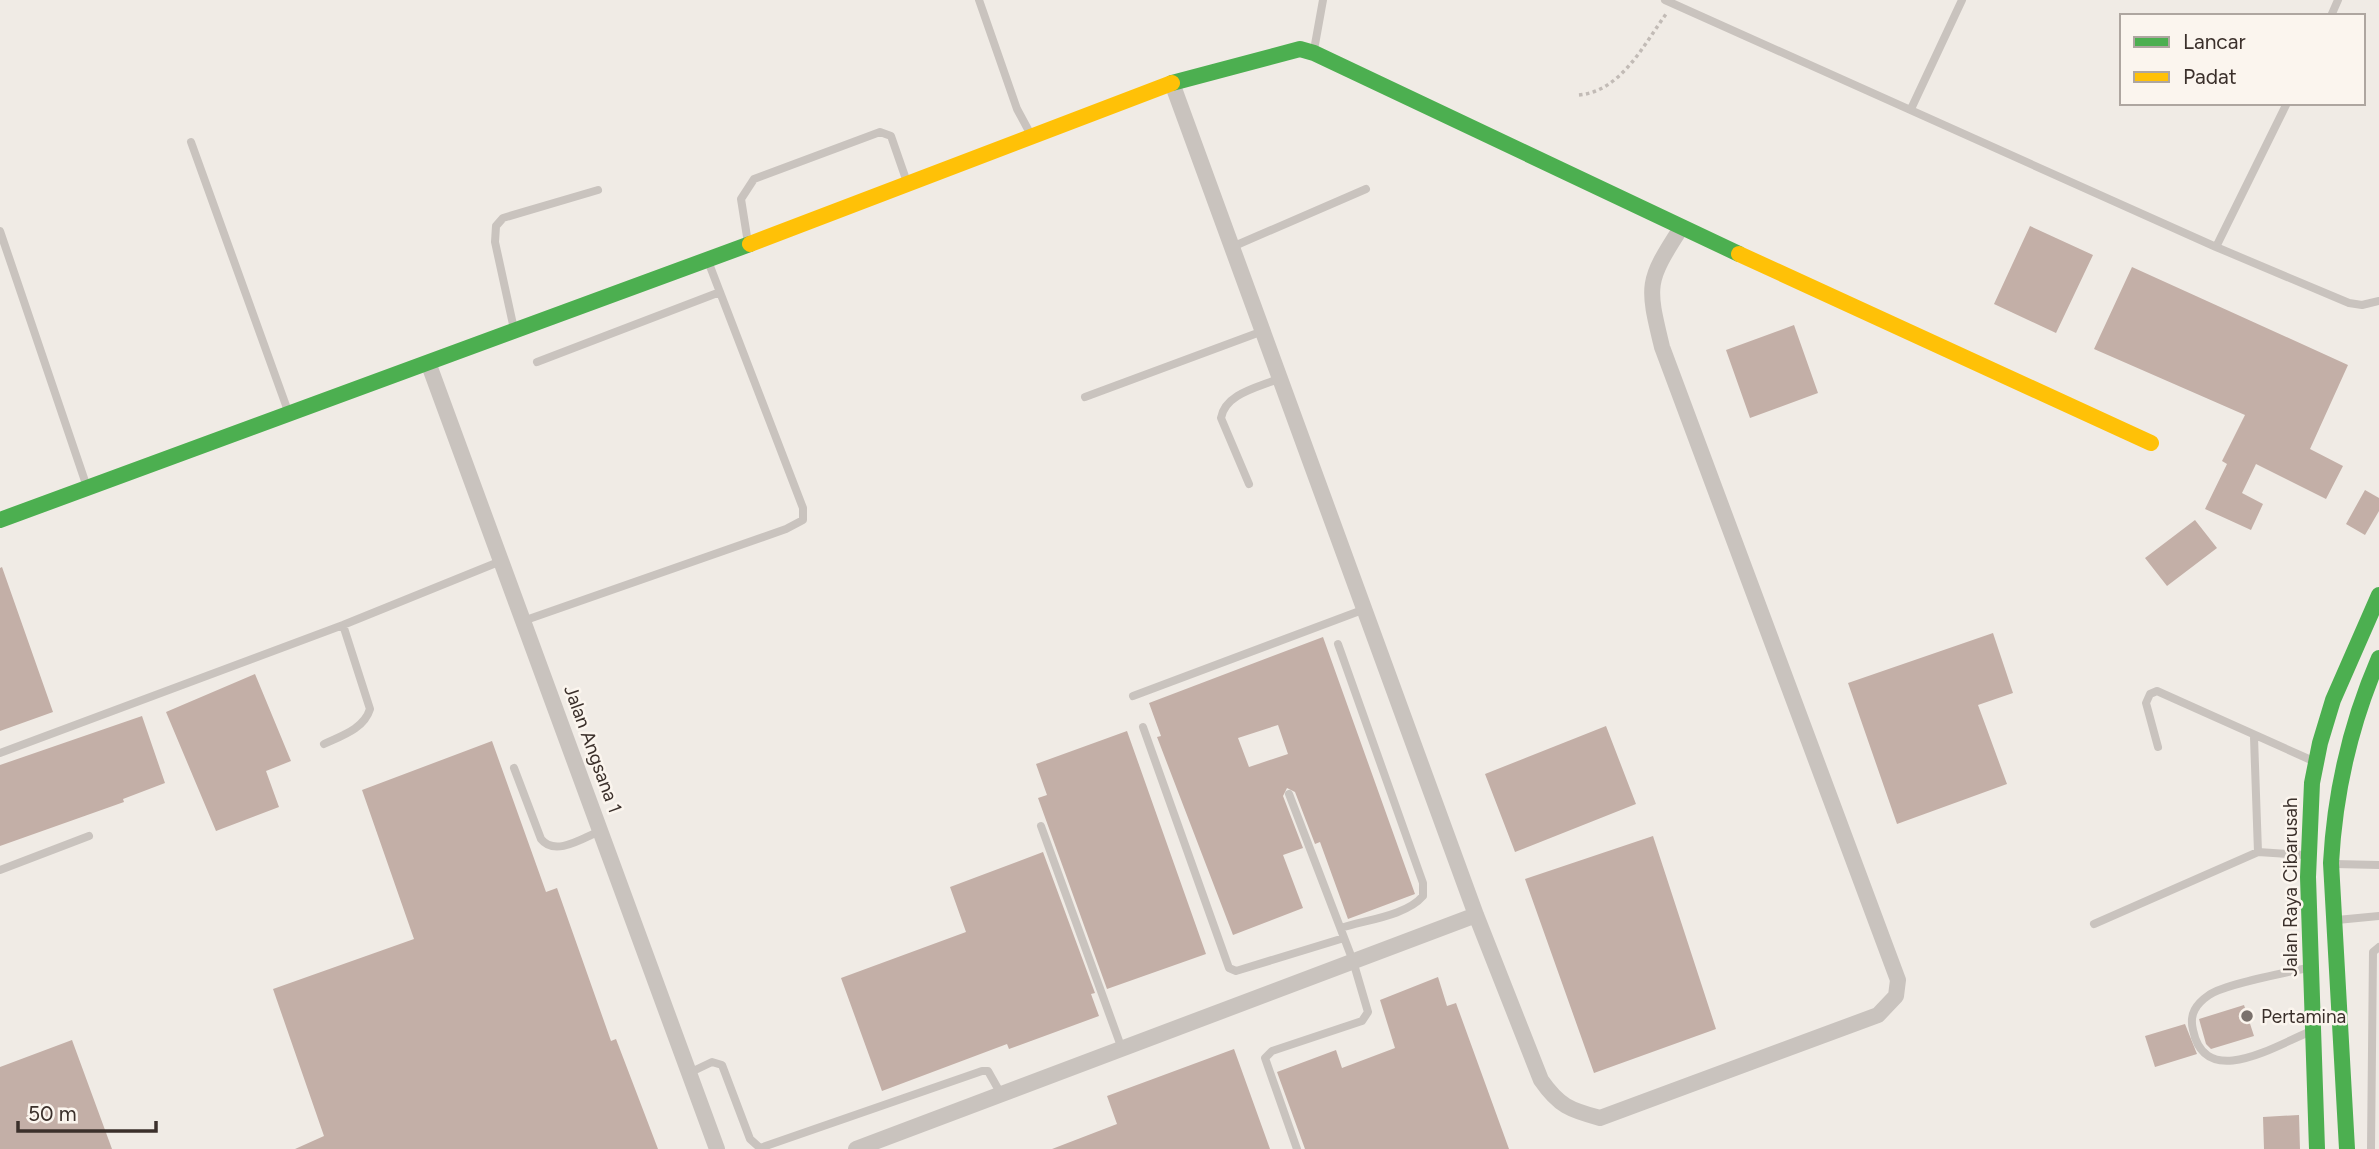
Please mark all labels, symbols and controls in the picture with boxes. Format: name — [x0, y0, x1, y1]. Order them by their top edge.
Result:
legend — [2120, 14, 2365, 105]
text: Lancar — [2183, 29, 2246, 54]
text: Padat — [2183, 64, 2237, 89]
street label: Jalan Angsana 1 — [559, 682, 627, 816]
street label: Jalan Raya Cibarusah — [2279, 797, 2302, 977]
place label: Pertamina — [2261, 1005, 2346, 1028]
marker: Pertamina — [2239, 1008, 2255, 1024]
scale bar — [18, 1090, 156, 1134]
text: 50 m — [28, 1101, 77, 1126]

